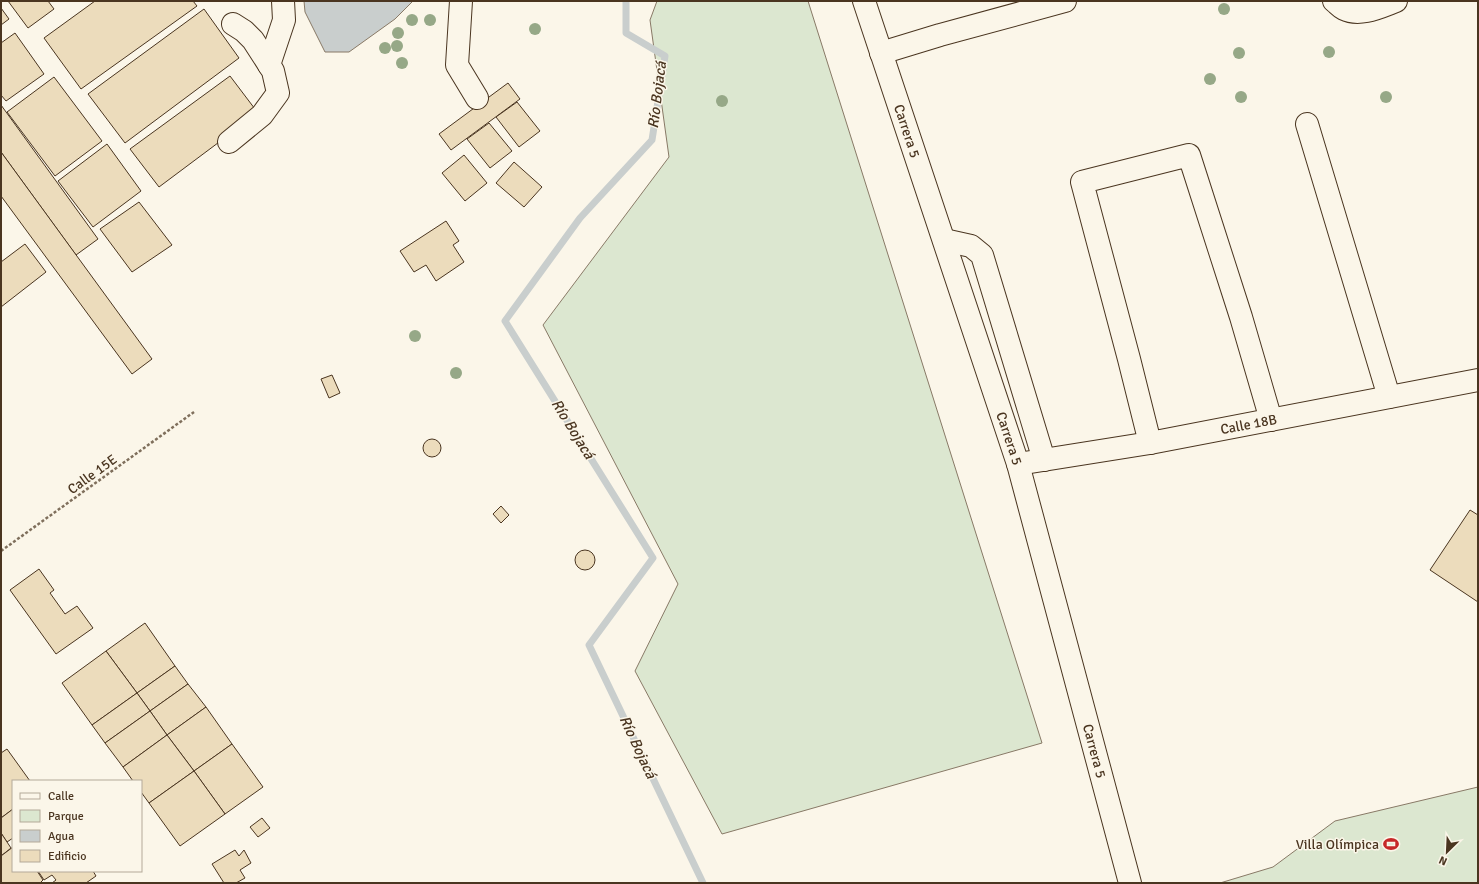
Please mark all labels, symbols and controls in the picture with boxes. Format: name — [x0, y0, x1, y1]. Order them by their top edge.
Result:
water label: Río Bojacá — [644, 59, 670, 130]
street label: Carrera 5 — [890, 102, 924, 160]
water label: Río Bojacá — [547, 396, 599, 464]
street label: Carrera 5 — [992, 410, 1026, 468]
street label: Calle 18B — [1219, 411, 1278, 438]
street label: Calle 15E — [64, 451, 120, 498]
water label: Río Bojacá — [616, 713, 661, 783]
street label: Carrera 5 — [1079, 722, 1110, 780]
legend — [12, 780, 142, 872]
text: Calle — [48, 789, 74, 804]
text: Parque — [48, 809, 84, 824]
text: Agua — [48, 829, 74, 844]
north arrow — [1427, 832, 1467, 872]
sports icon: Villa Olímpica — [1382, 835, 1400, 853]
place label: Villa Olímpica — [1296, 836, 1379, 853]
text: Edificio — [48, 849, 86, 864]
text: N — [1437, 853, 1449, 868]

